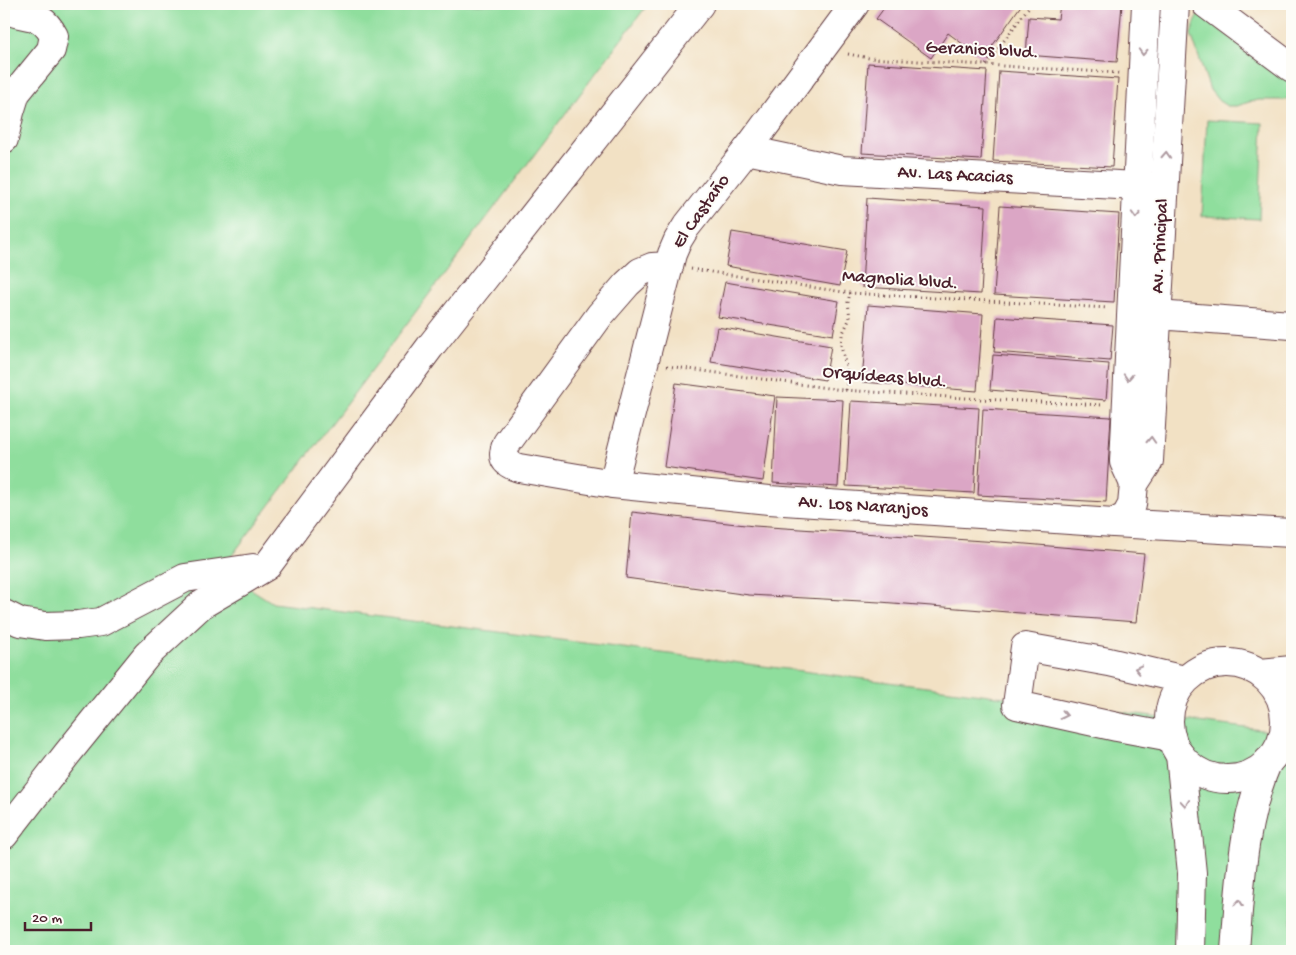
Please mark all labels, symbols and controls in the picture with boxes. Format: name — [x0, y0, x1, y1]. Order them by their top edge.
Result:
street label: Geranios blvd. — [925, 37, 1039, 65]
one-way arrow — [1138, 49, 1148, 57]
one-way arrow — [1160, 151, 1171, 159]
street label: Av. Las Acacias — [897, 161, 1014, 191]
street label: El Castaño — [668, 170, 736, 254]
street label: Av. Principal — [1147, 198, 1175, 294]
one-way arrow — [1130, 211, 1141, 219]
street label: Magnolia blvd. — [841, 265, 959, 297]
street label: Orquídeas blvd. — [822, 361, 948, 395]
one-way arrow — [1122, 373, 1133, 381]
one-way arrow — [1145, 436, 1156, 444]
street label: Av. Los Naranjos — [797, 491, 930, 523]
one-way arrow — [1134, 664, 1143, 675]
one-way arrow — [1060, 709, 1069, 720]
one-way arrow — [1179, 800, 1190, 808]
one-way arrow — [1233, 898, 1244, 906]
scale bar — [25, 900, 91, 932]
text: 20 m — [32, 910, 62, 928]

